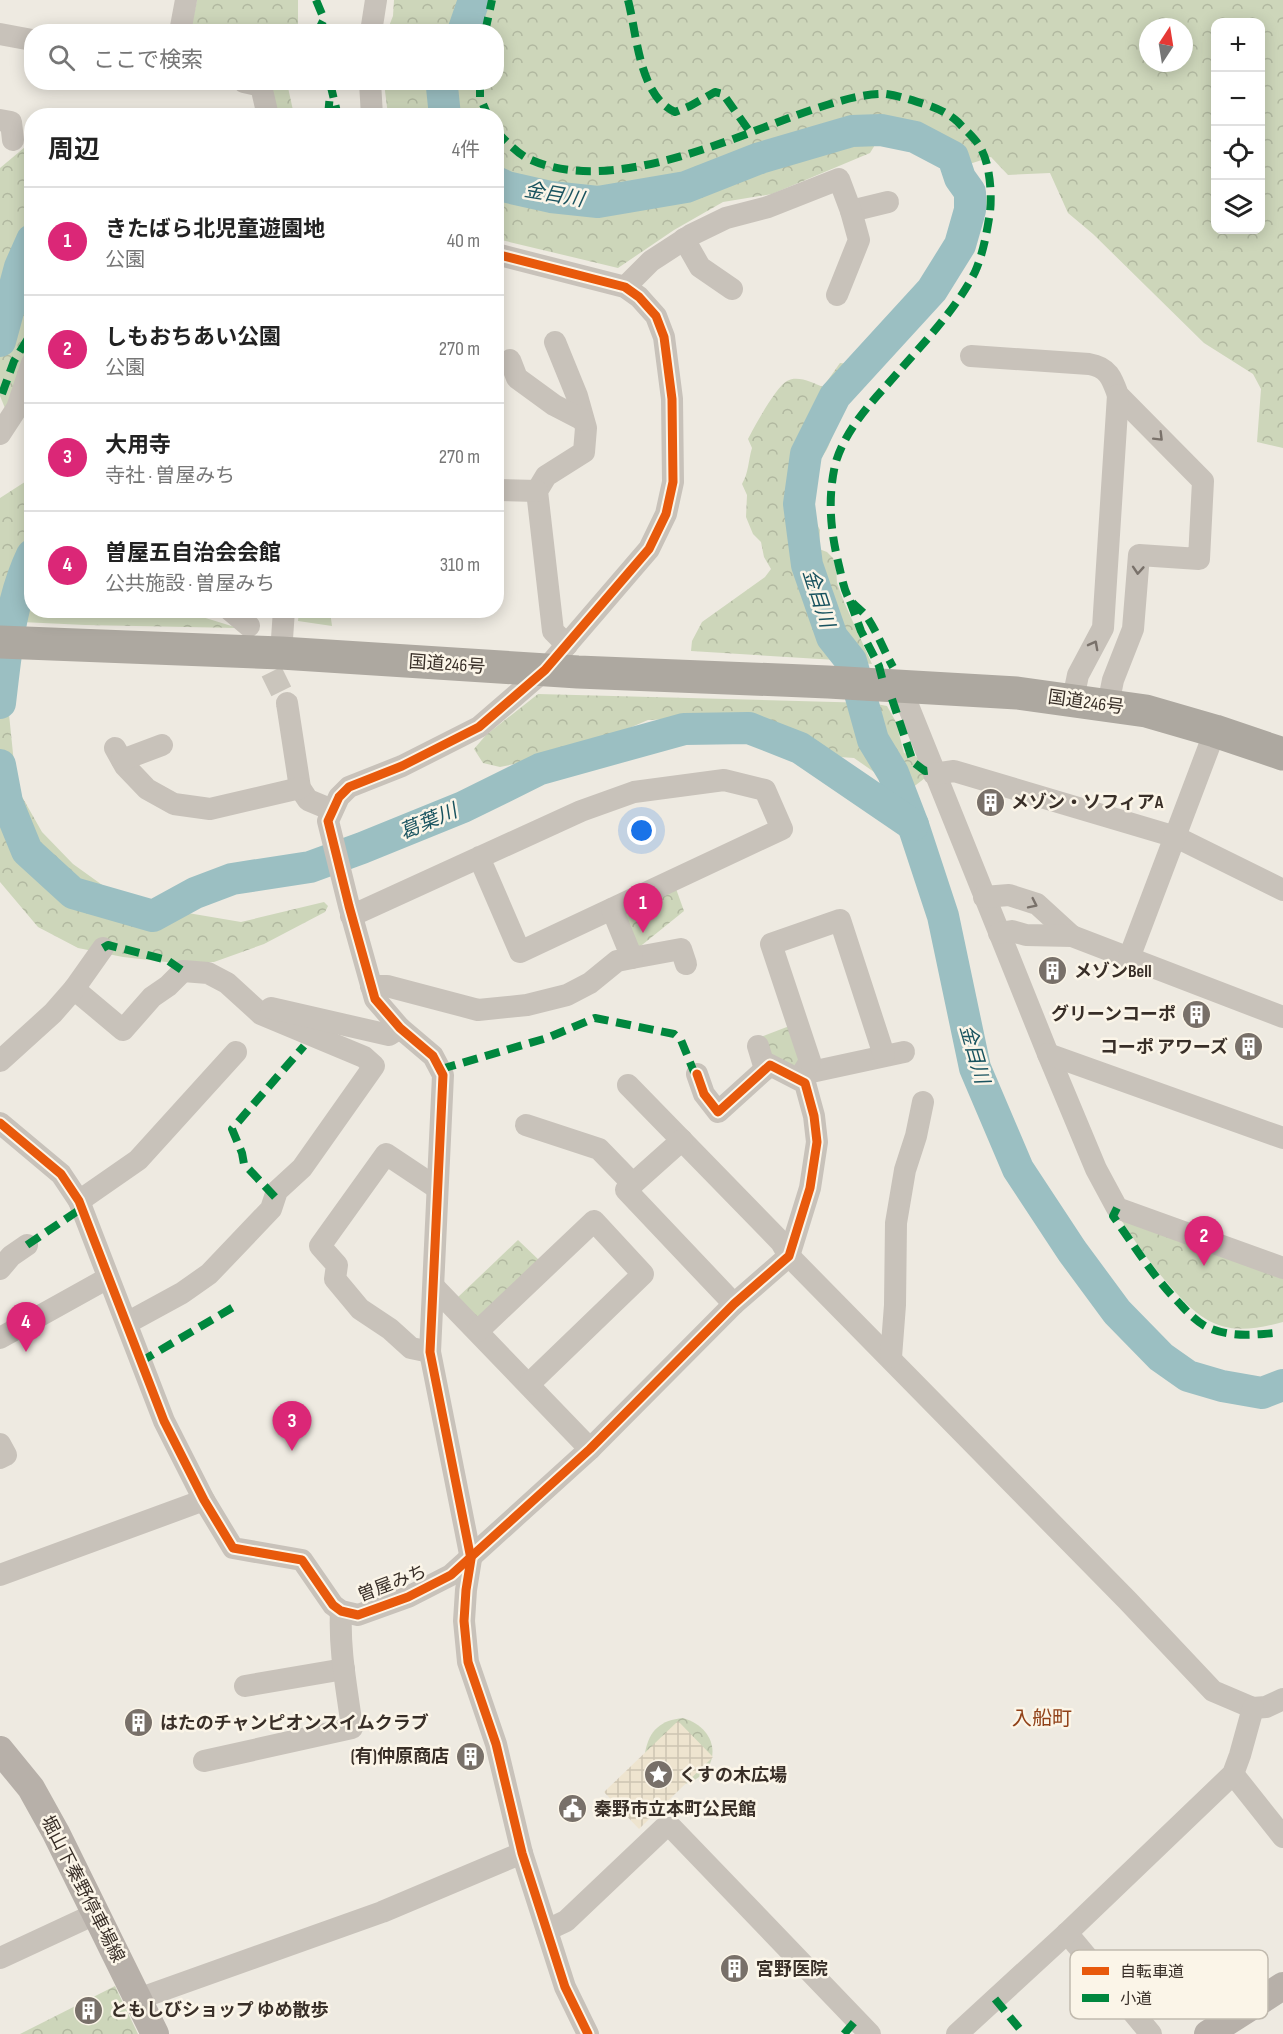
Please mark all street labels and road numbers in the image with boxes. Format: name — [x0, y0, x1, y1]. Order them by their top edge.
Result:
street label: 国道246号 — [408, 651, 486, 678]
street label: 国道246号 — [1046, 687, 1125, 718]
street label: 曽屋みち — [355, 1561, 430, 1606]
street label: 堀山下秦野停車場線 — [36, 1812, 129, 1966]

